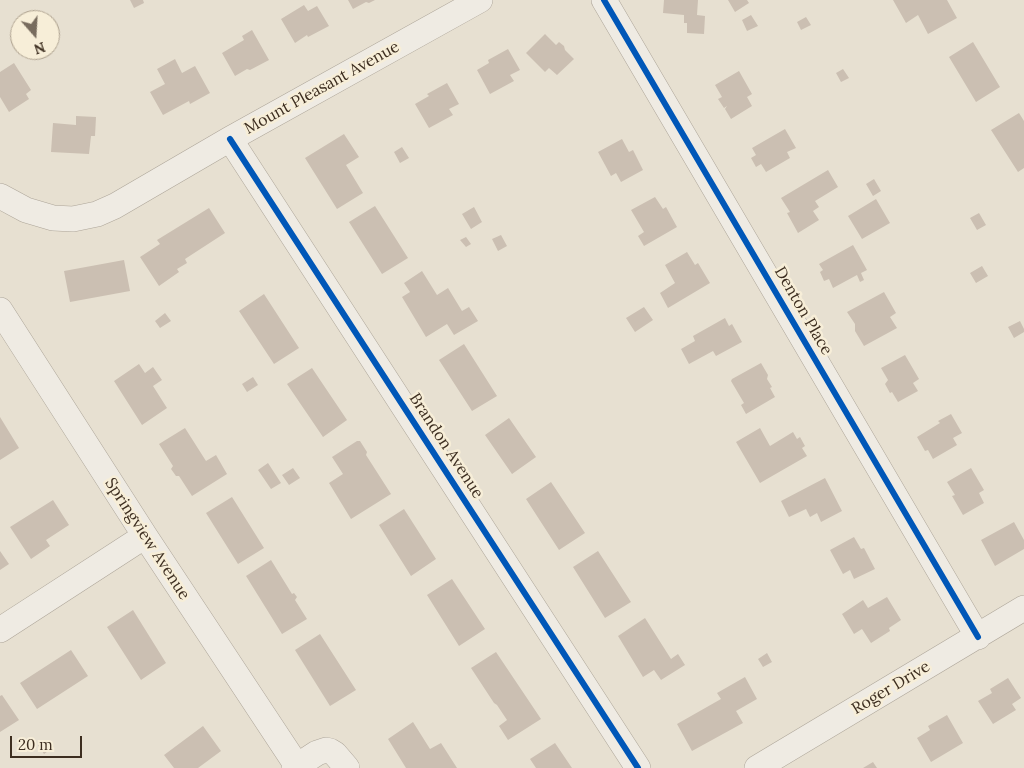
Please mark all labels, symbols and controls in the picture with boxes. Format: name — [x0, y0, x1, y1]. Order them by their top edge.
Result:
north arrow — [10, 10, 60, 60]
street label: Mount Pleasant Avenue — [241, 37, 403, 139]
text: N — [32, 38, 48, 59]
street label: Denton Place — [770, 263, 836, 359]
street label: Brandon Avenue — [405, 390, 487, 502]
street label: Springview Avenue — [100, 475, 194, 603]
street label: Roger Drive — [848, 657, 934, 719]
scale bar — [12, 726, 85, 758]
text: 20 m — [18, 735, 53, 754]

